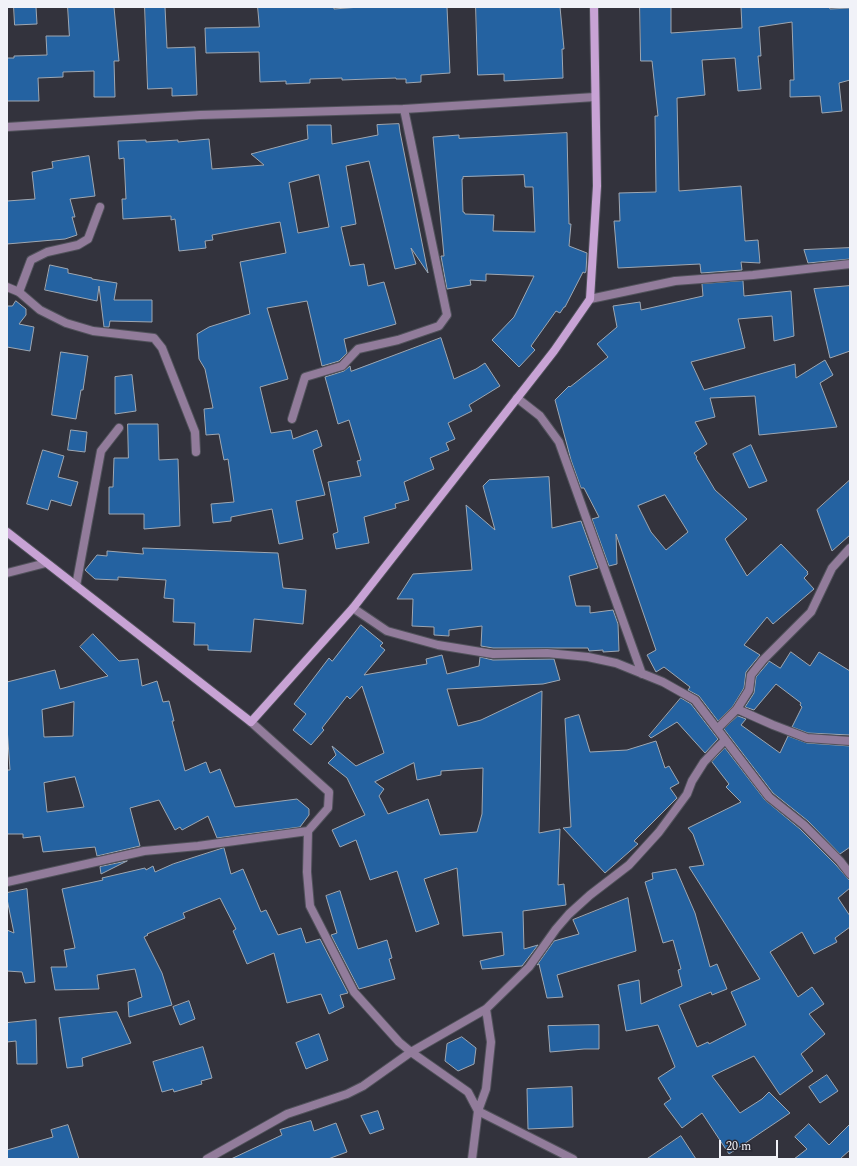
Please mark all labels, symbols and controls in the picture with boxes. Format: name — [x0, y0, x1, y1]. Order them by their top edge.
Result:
scale bar — [721, 1132, 780, 1158]
text: 20 m — [726, 1137, 751, 1156]

